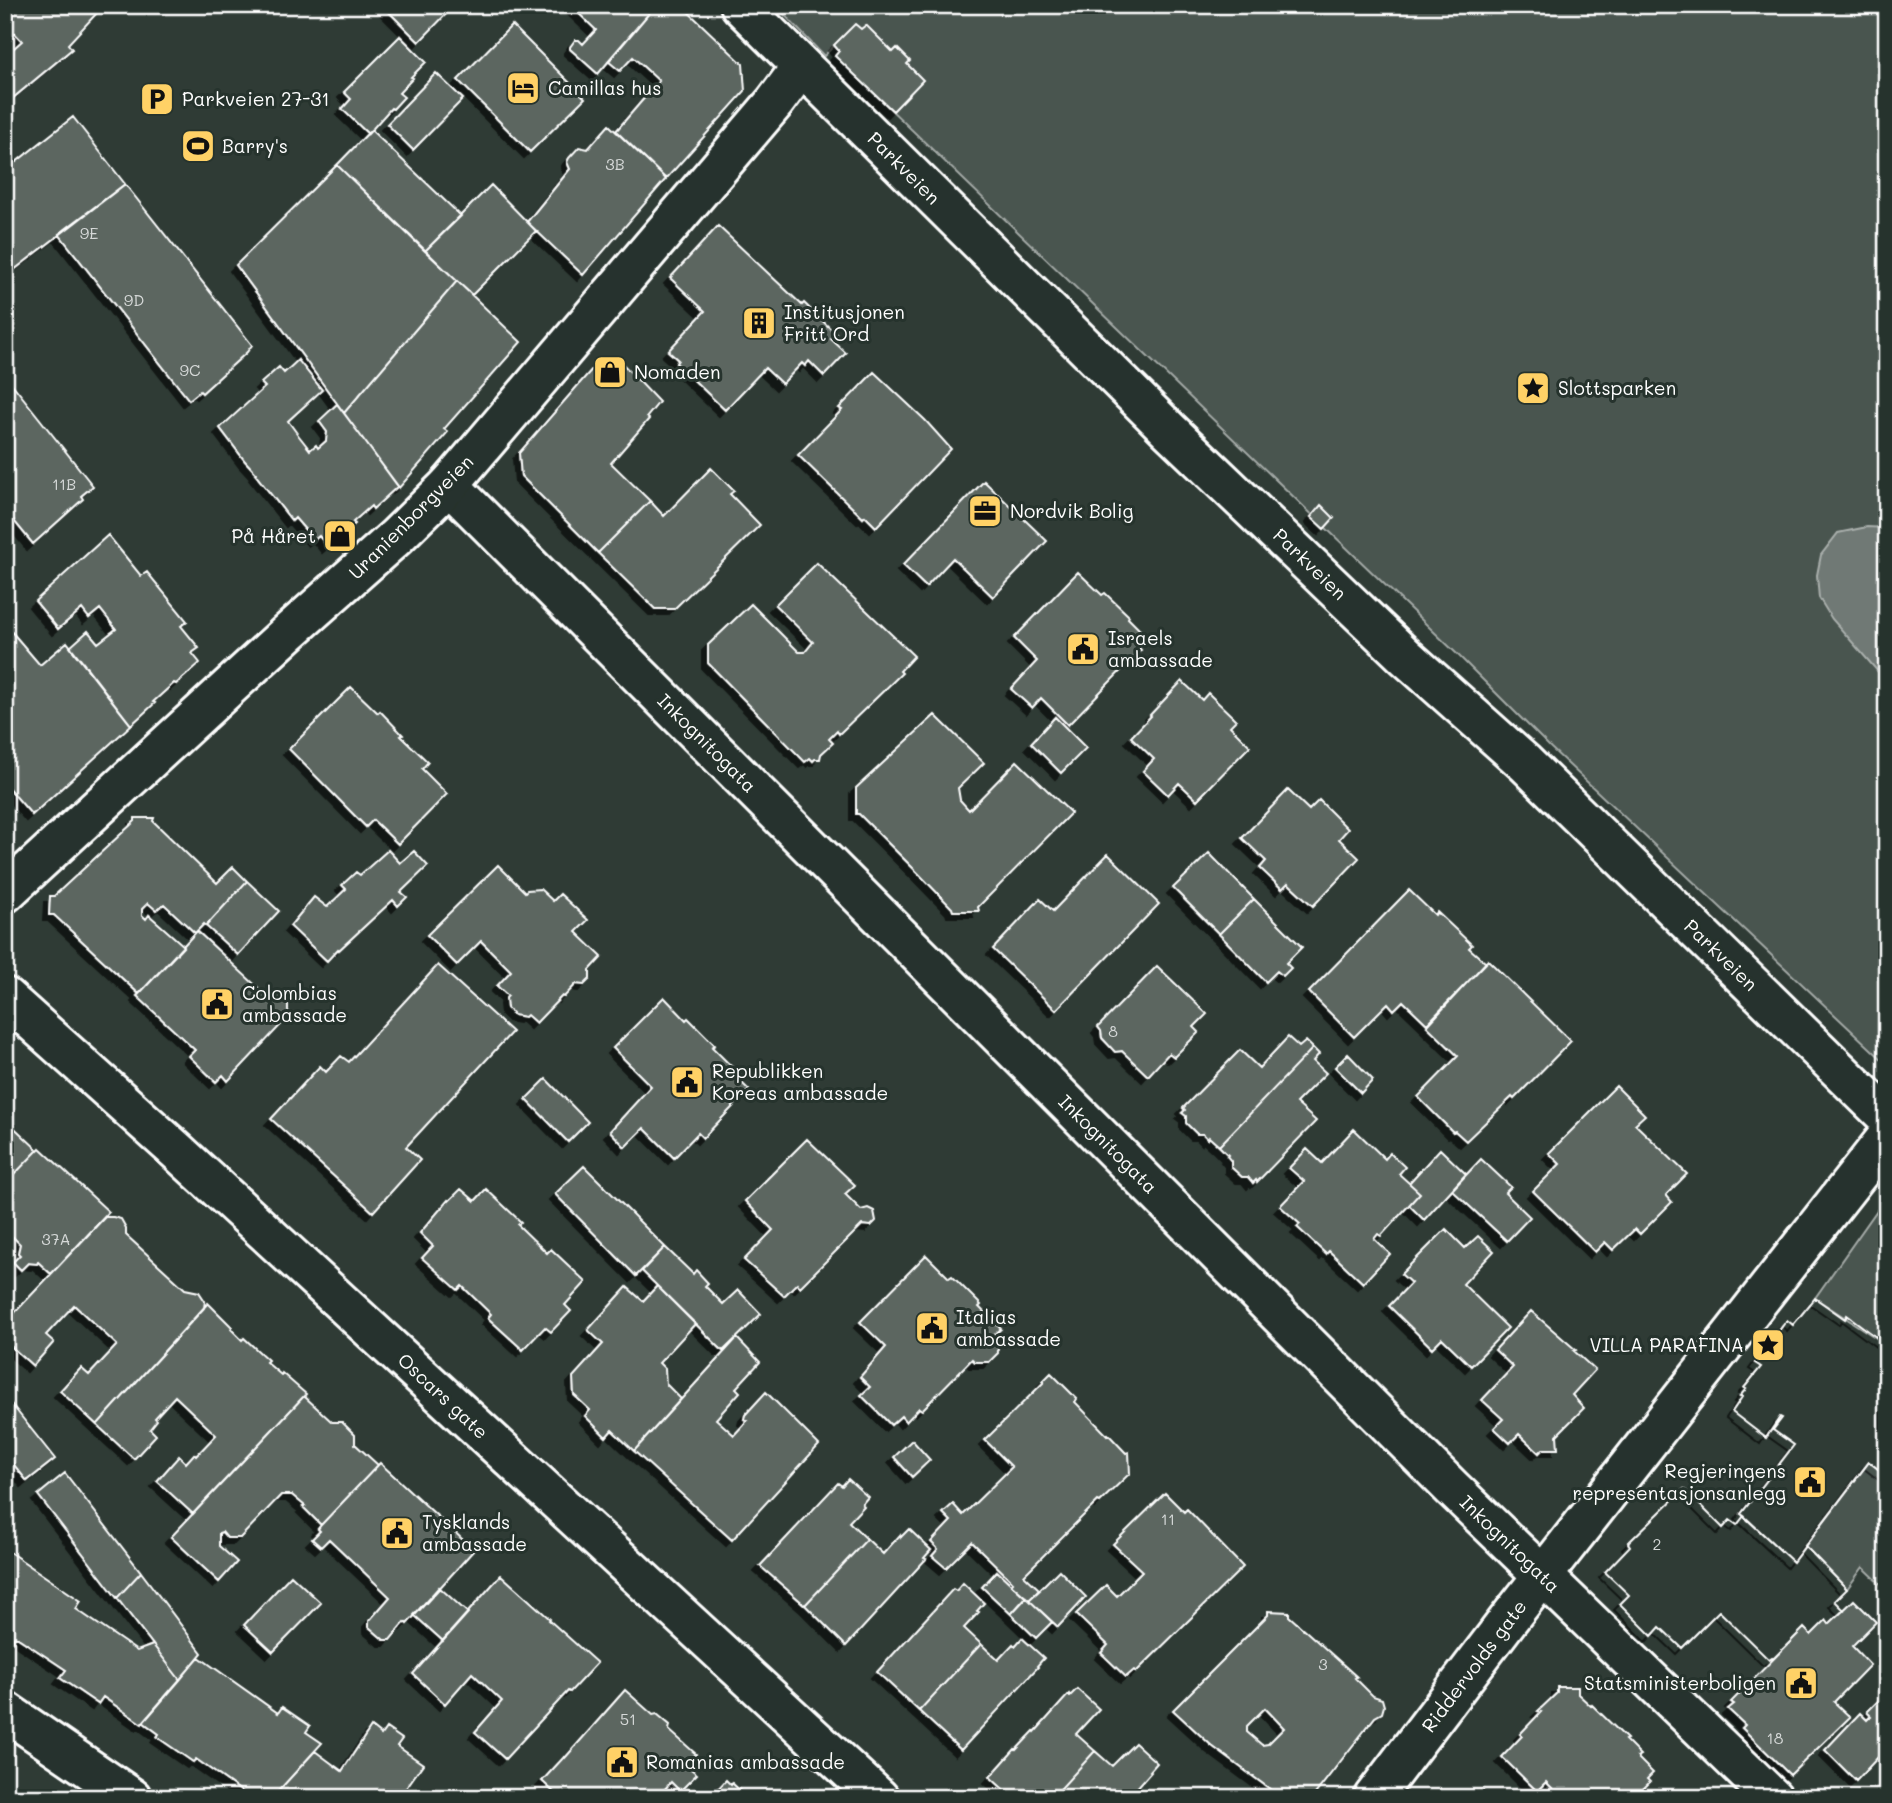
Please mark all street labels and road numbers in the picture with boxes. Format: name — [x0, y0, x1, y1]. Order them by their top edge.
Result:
street label: Parkveien — [863, 126, 946, 209]
street label: Uranienborgveien — [343, 449, 478, 584]
street label: Parkveien — [1268, 522, 1352, 605]
street label: Inkognitogata — [652, 688, 762, 798]
street label: Parkveien — [1679, 913, 1763, 996]
street label: Inkognitogata — [1053, 1089, 1163, 1199]
street label: Oscars gate — [393, 1347, 494, 1444]
street label: Inkognitogata — [1455, 1489, 1566, 1598]
street label: Riddervolds gate — [1416, 1594, 1532, 1737]

